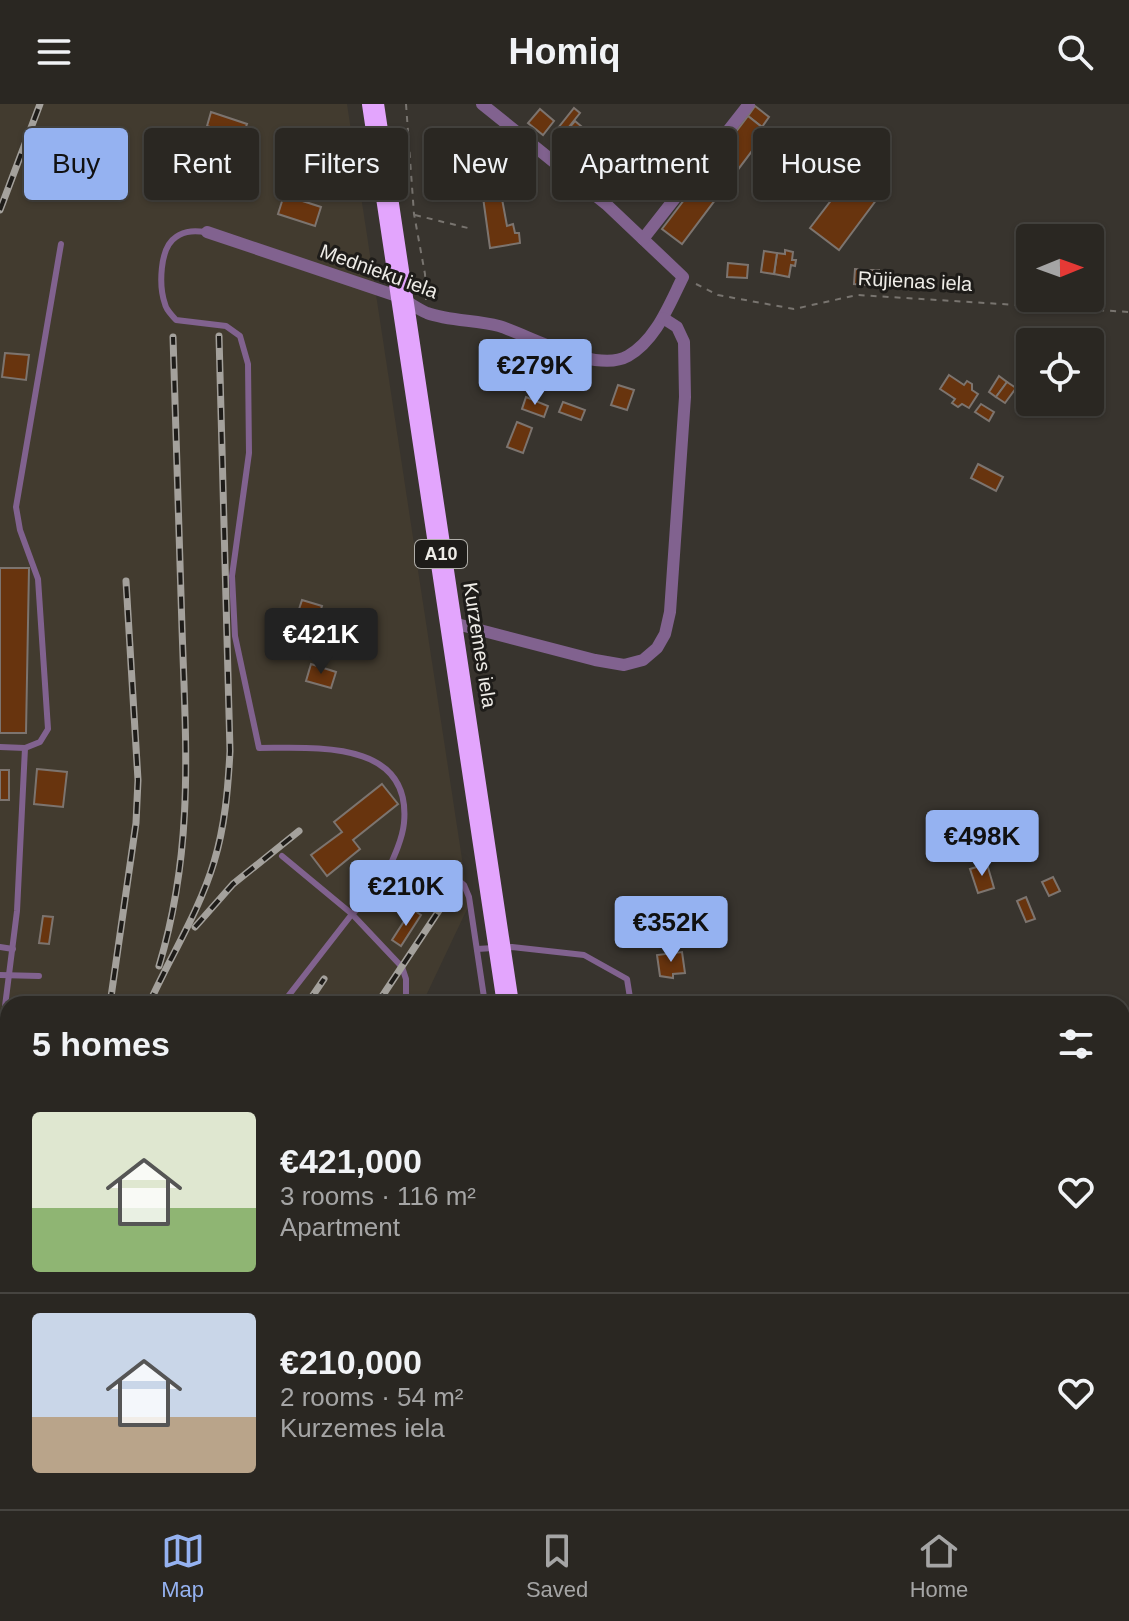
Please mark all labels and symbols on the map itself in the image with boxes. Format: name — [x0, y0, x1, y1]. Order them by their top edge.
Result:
north arrow — [1016, 224, 1104, 312]
street label: Mednieku iela — [317, 240, 442, 303]
street label: Rūjienas iela — [857, 267, 974, 295]
pin: €279K — [479, 339, 591, 407]
road number: A10 — [415, 540, 467, 568]
street label: Kurzemes iela — [459, 581, 501, 710]
pin: €421K — [265, 608, 377, 676]
pin: €498K — [926, 810, 1038, 878]
pin: €210K — [350, 860, 462, 928]
pin: €352K — [615, 896, 727, 964]

